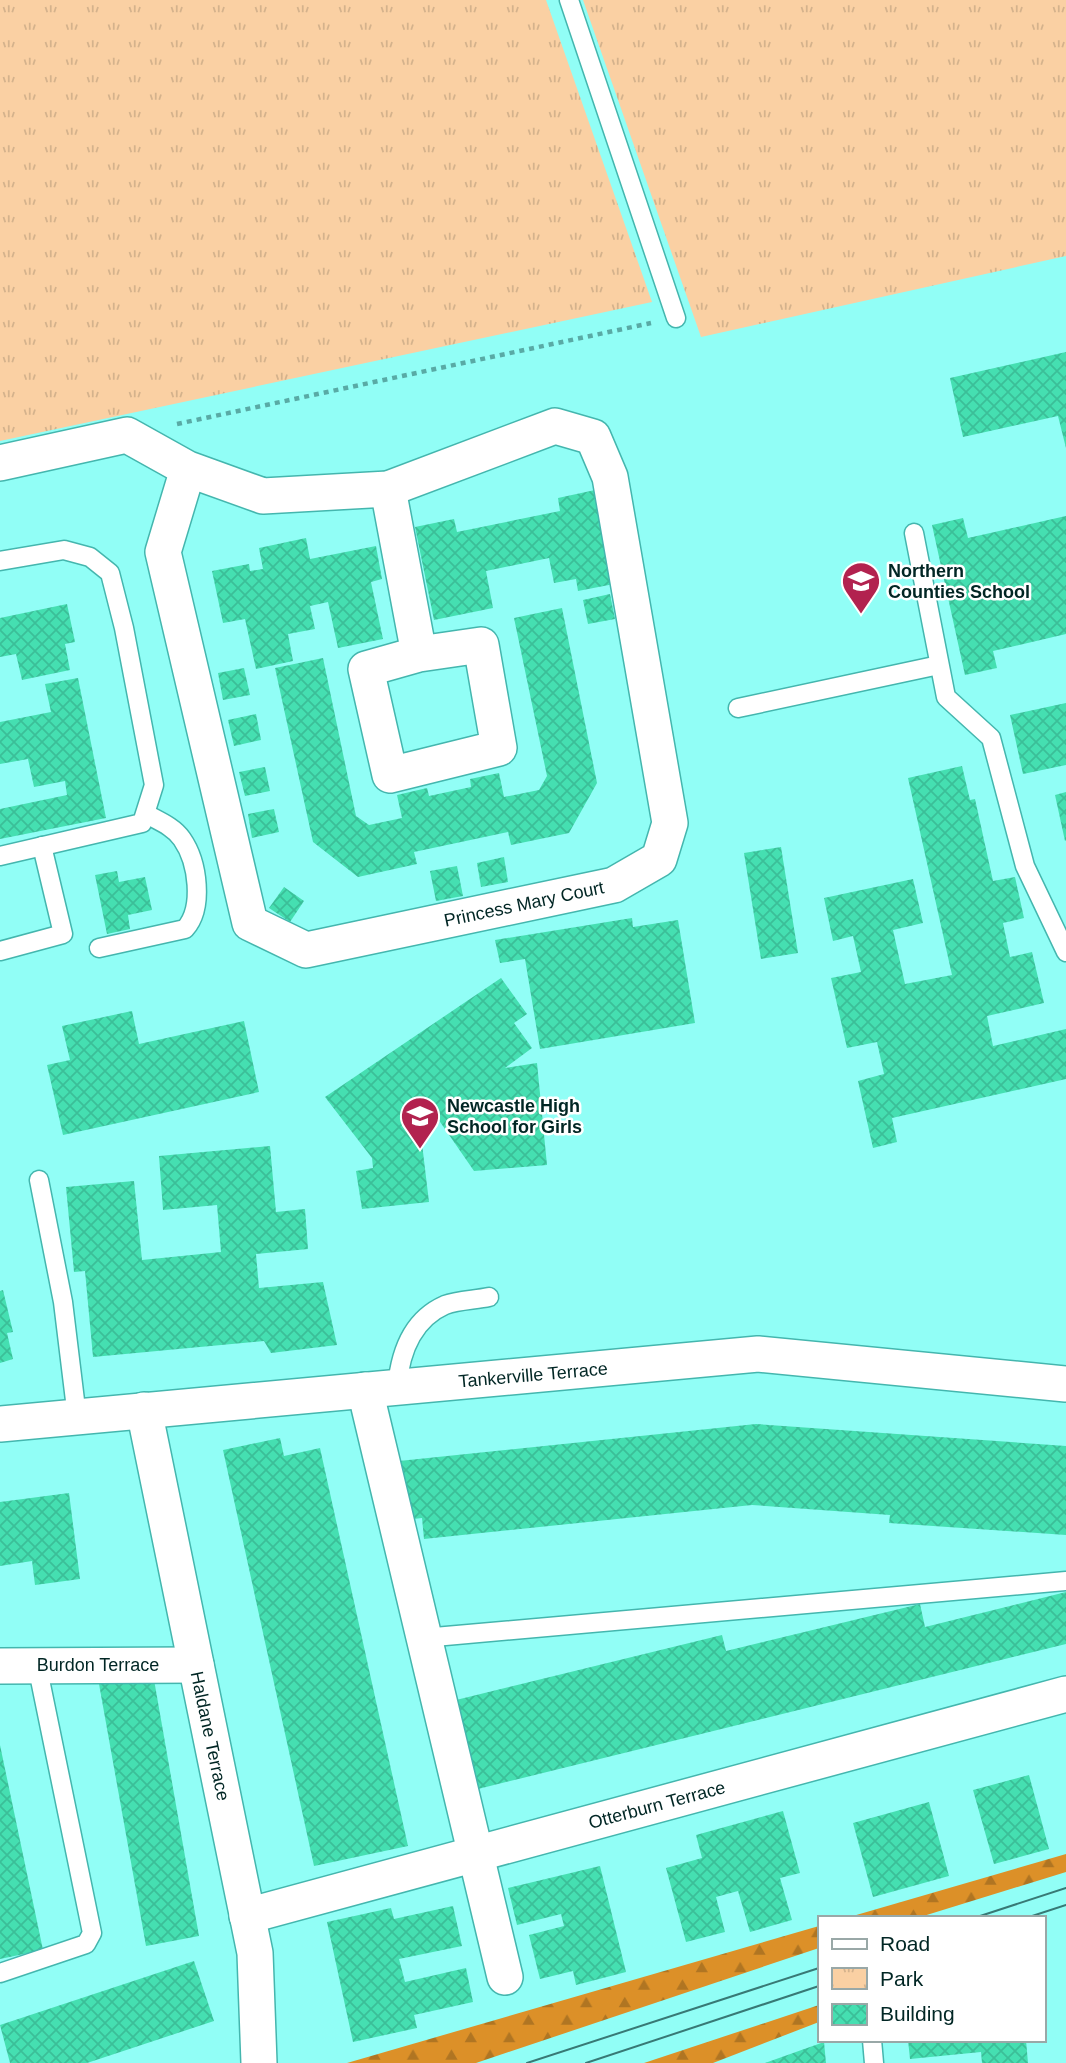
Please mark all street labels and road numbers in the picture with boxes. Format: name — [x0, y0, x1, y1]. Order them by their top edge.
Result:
street label: Princess Mary Court — [442, 877, 606, 931]
street label: Tankerville Terrace — [458, 1359, 608, 1391]
street label: Burdon Terrace — [37, 1655, 159, 1675]
street label: Haldane Terrace — [187, 1669, 233, 1803]
street label: Otterburn Terrace — [586, 1777, 728, 1833]

